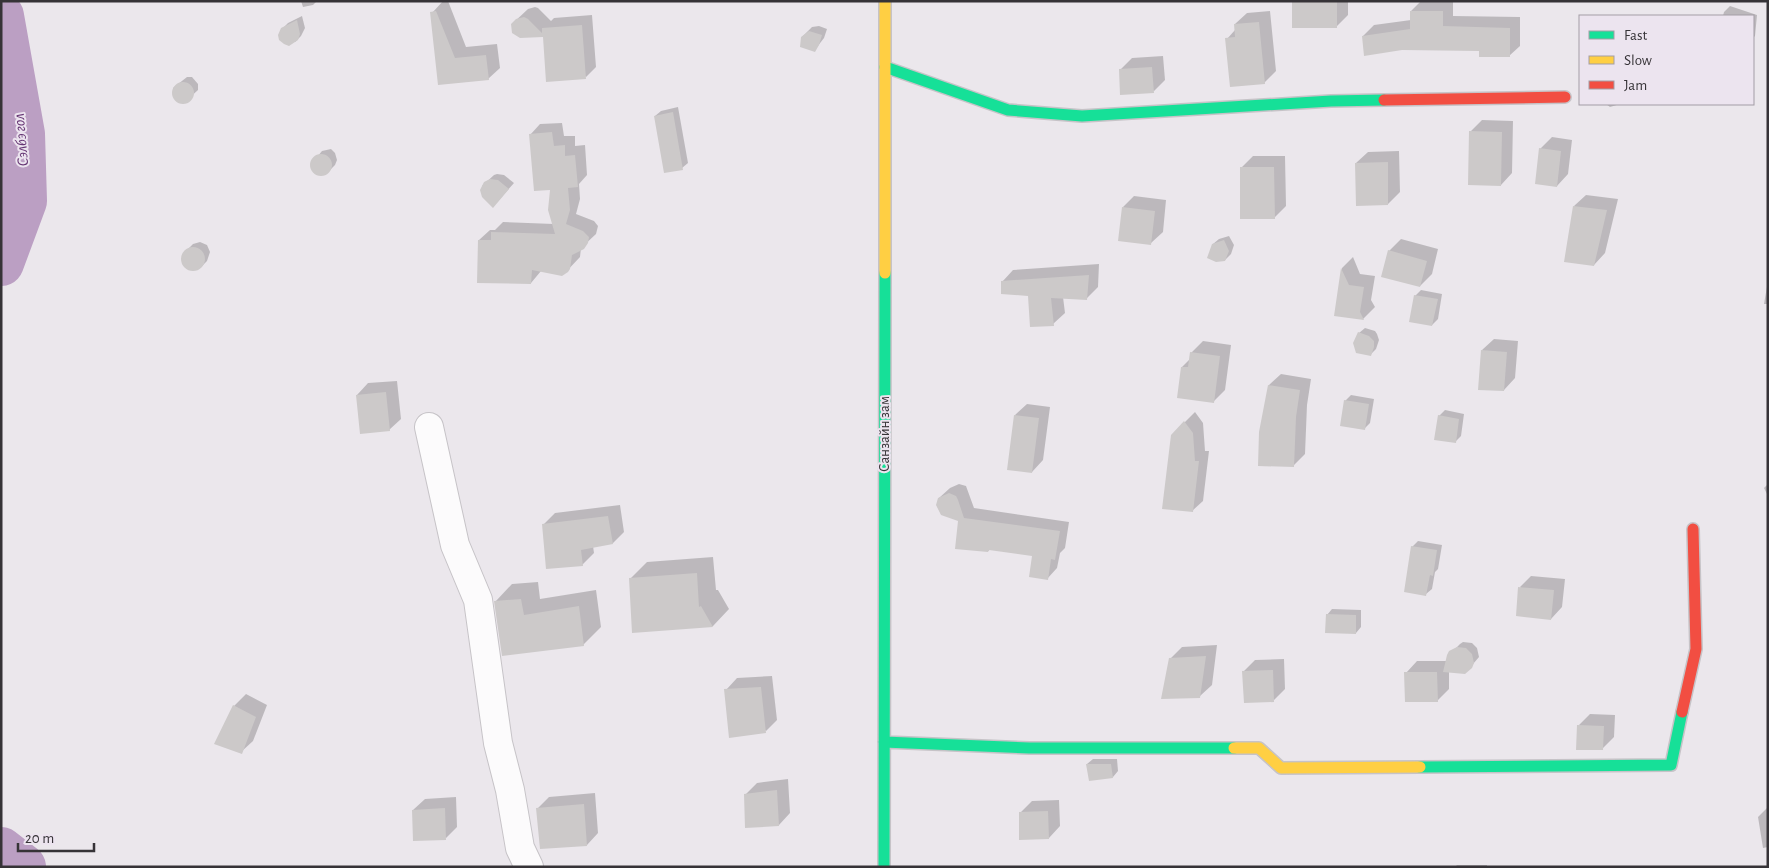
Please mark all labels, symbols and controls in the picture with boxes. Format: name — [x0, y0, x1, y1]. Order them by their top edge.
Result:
legend — [1579, 15, 1754, 105]
text: Fast — [1624, 28, 1648, 43]
text: Slow — [1624, 53, 1652, 68]
text: Jam — [1624, 78, 1647, 93]
water label: Сэлбэ гол — [11, 113, 31, 167]
street label: Санзайн зам — [877, 396, 892, 472]
scale bar — [18, 820, 94, 852]
text: 20 m — [25, 831, 54, 846]

